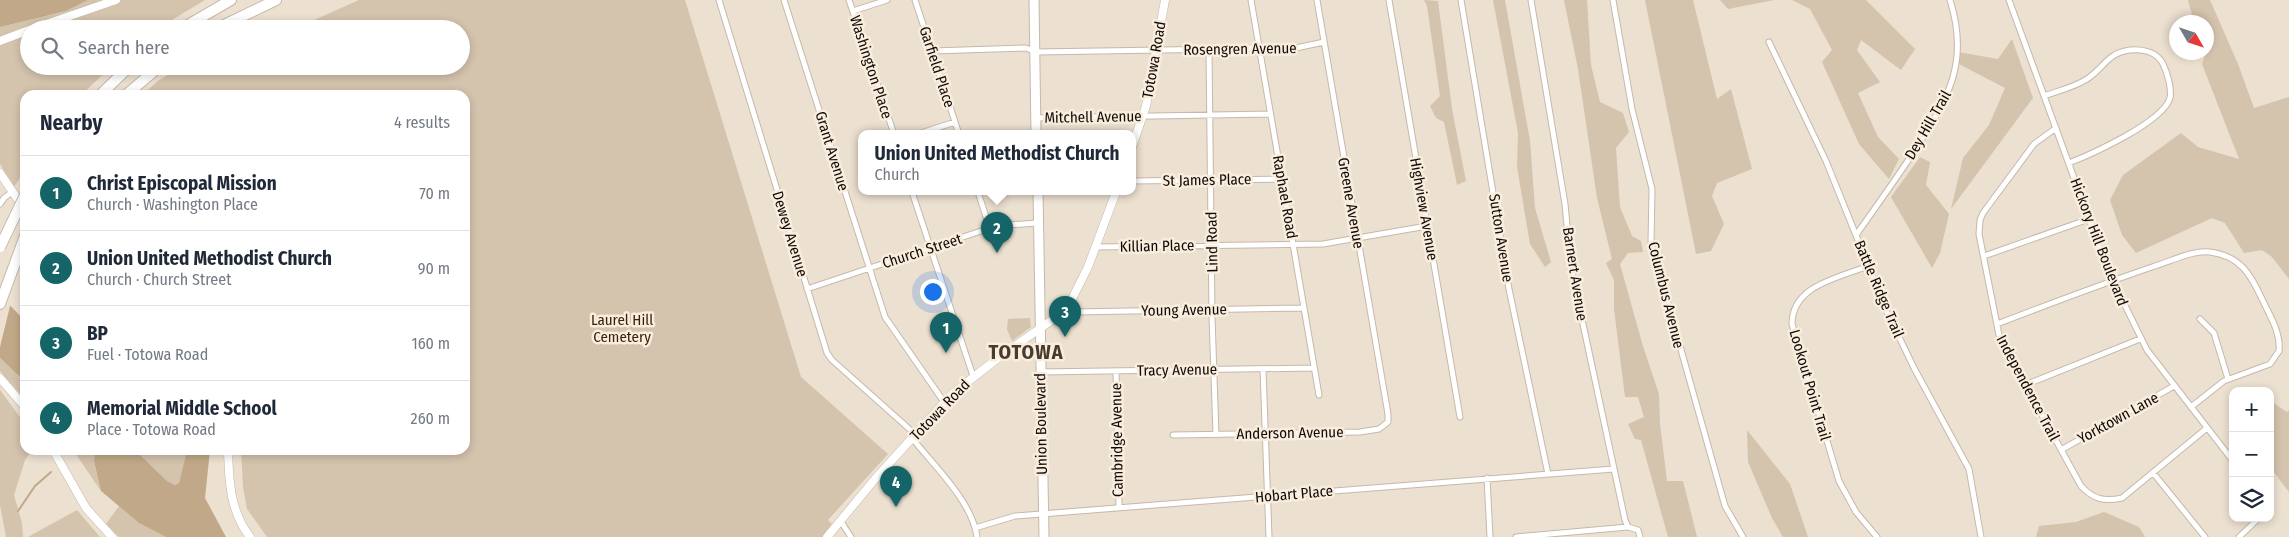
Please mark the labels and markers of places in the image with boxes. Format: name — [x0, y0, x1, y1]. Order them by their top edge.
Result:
pin: 2 — [981, 212, 1013, 253]
pin: 3 — [1049, 296, 1081, 337]
pin: 1 — [930, 312, 962, 353]
pin: 4 — [880, 466, 912, 507]

